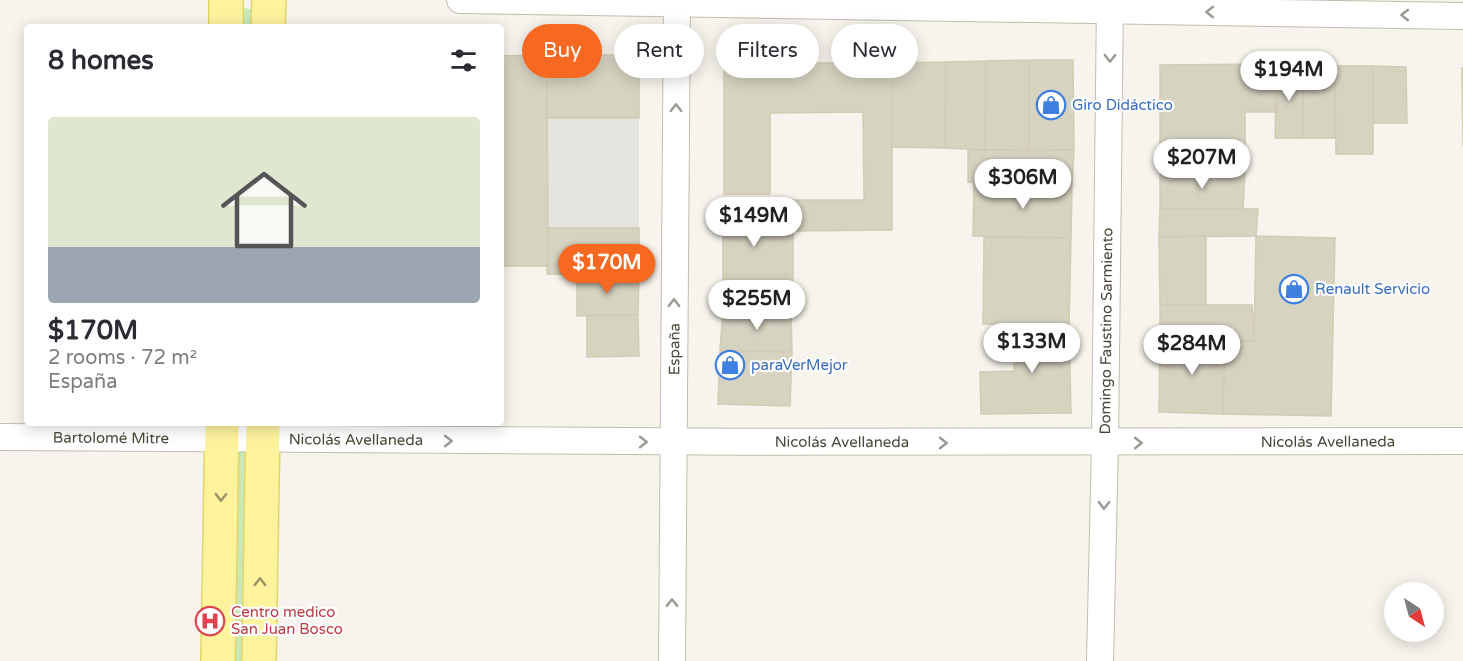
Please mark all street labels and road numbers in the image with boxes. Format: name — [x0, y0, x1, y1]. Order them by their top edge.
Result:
street label: Domingo Faustino Sarmiento — [1096, 228, 1116, 435]
street label: España — [665, 323, 684, 375]
street label: Bartolomé Mitre — [53, 428, 169, 447]
street label: Nicolás Avellaneda — [289, 430, 423, 449]
street label: Nicolás Avellaneda — [1261, 432, 1395, 451]
street label: Nicolás Avellaneda — [775, 433, 909, 451]

